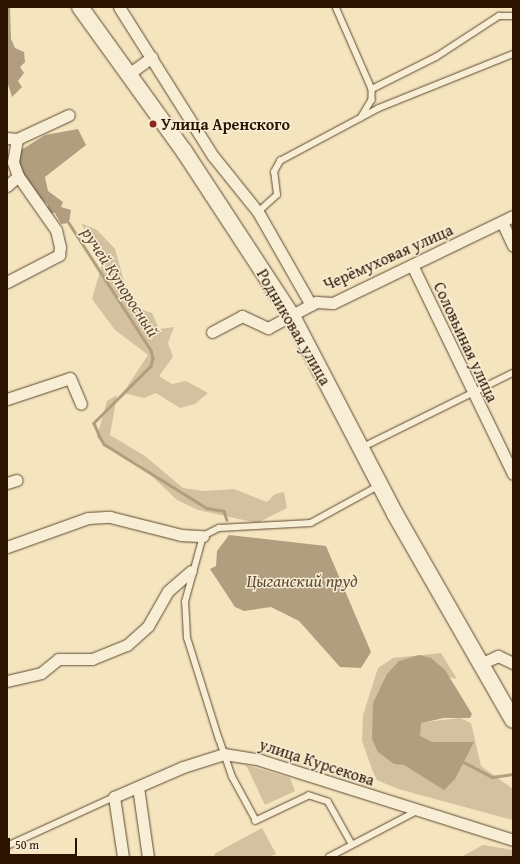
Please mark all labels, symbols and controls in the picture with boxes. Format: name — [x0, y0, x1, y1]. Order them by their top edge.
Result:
place label: Улица Аренского — [161, 114, 290, 134]
marker: Улица Аренского — [148, 119, 158, 129]
street label: Черёмуховая улица — [320, 220, 456, 294]
water label: ручей Купоросный — [78, 223, 164, 341]
street label: Родниковая улица — [253, 265, 335, 389]
street label: Соловьиная улица — [430, 279, 502, 405]
water label: Цыганский пруд — [246, 571, 358, 591]
street label: улица Курсекова — [257, 734, 377, 790]
scale bar — [10, 830, 79, 856]
text: 50 m — [15, 836, 39, 853]

